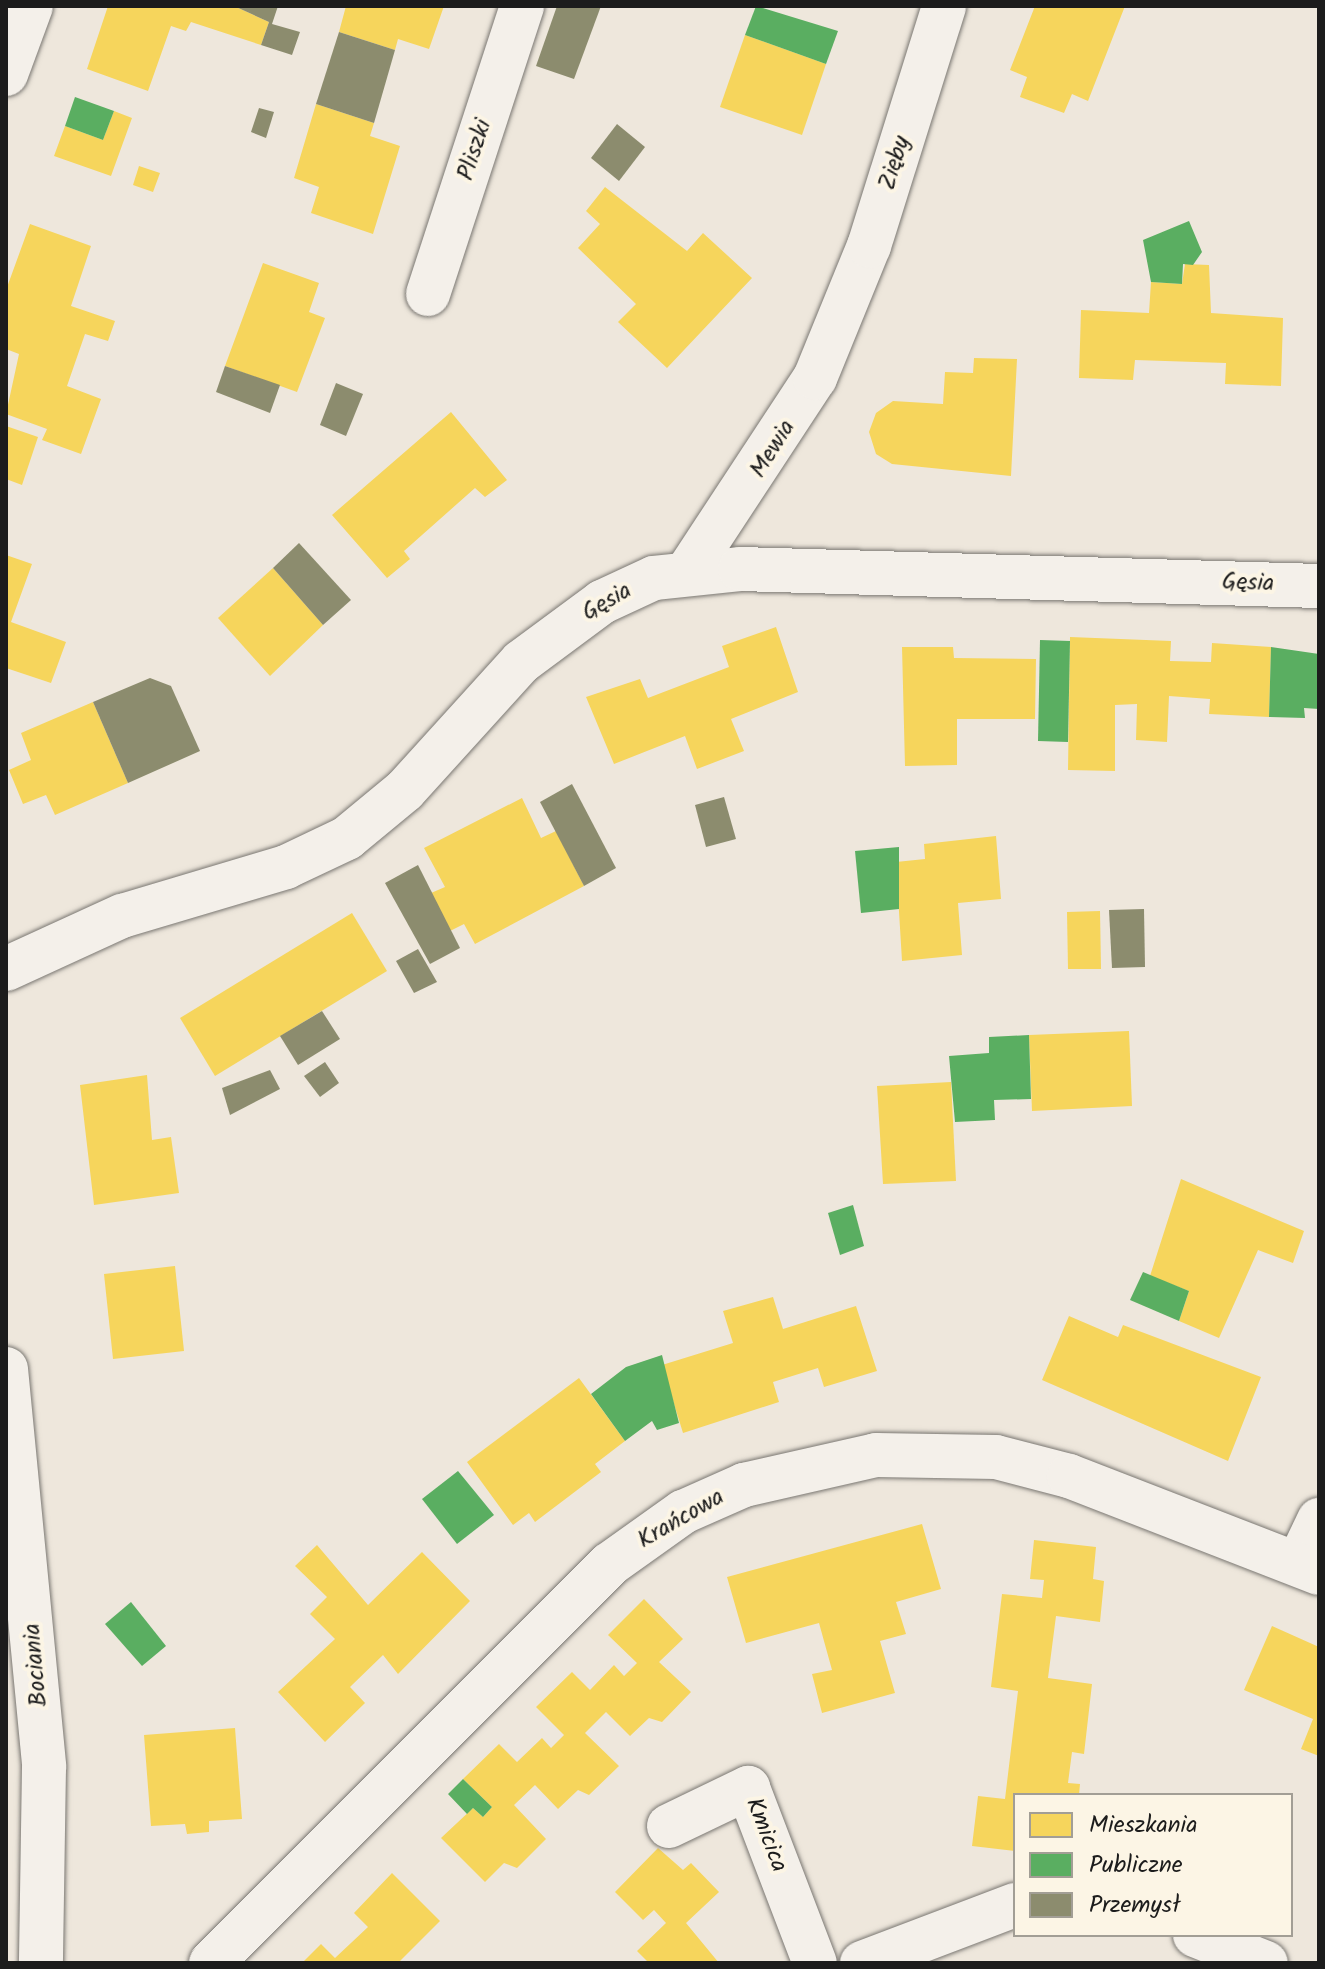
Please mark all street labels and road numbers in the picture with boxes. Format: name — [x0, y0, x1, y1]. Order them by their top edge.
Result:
street label: Pliszki — [452, 116, 498, 184]
street label: Zięby — [873, 133, 917, 193]
street label: Mewia — [744, 415, 802, 483]
street label: Gęsia — [1221, 568, 1275, 598]
street label: Gęsia — [577, 576, 637, 628]
street label: Krańcowa — [633, 1483, 729, 1555]
street label: Bociania — [18, 1622, 54, 1708]
street label: Kmicica — [739, 1794, 793, 1876]

